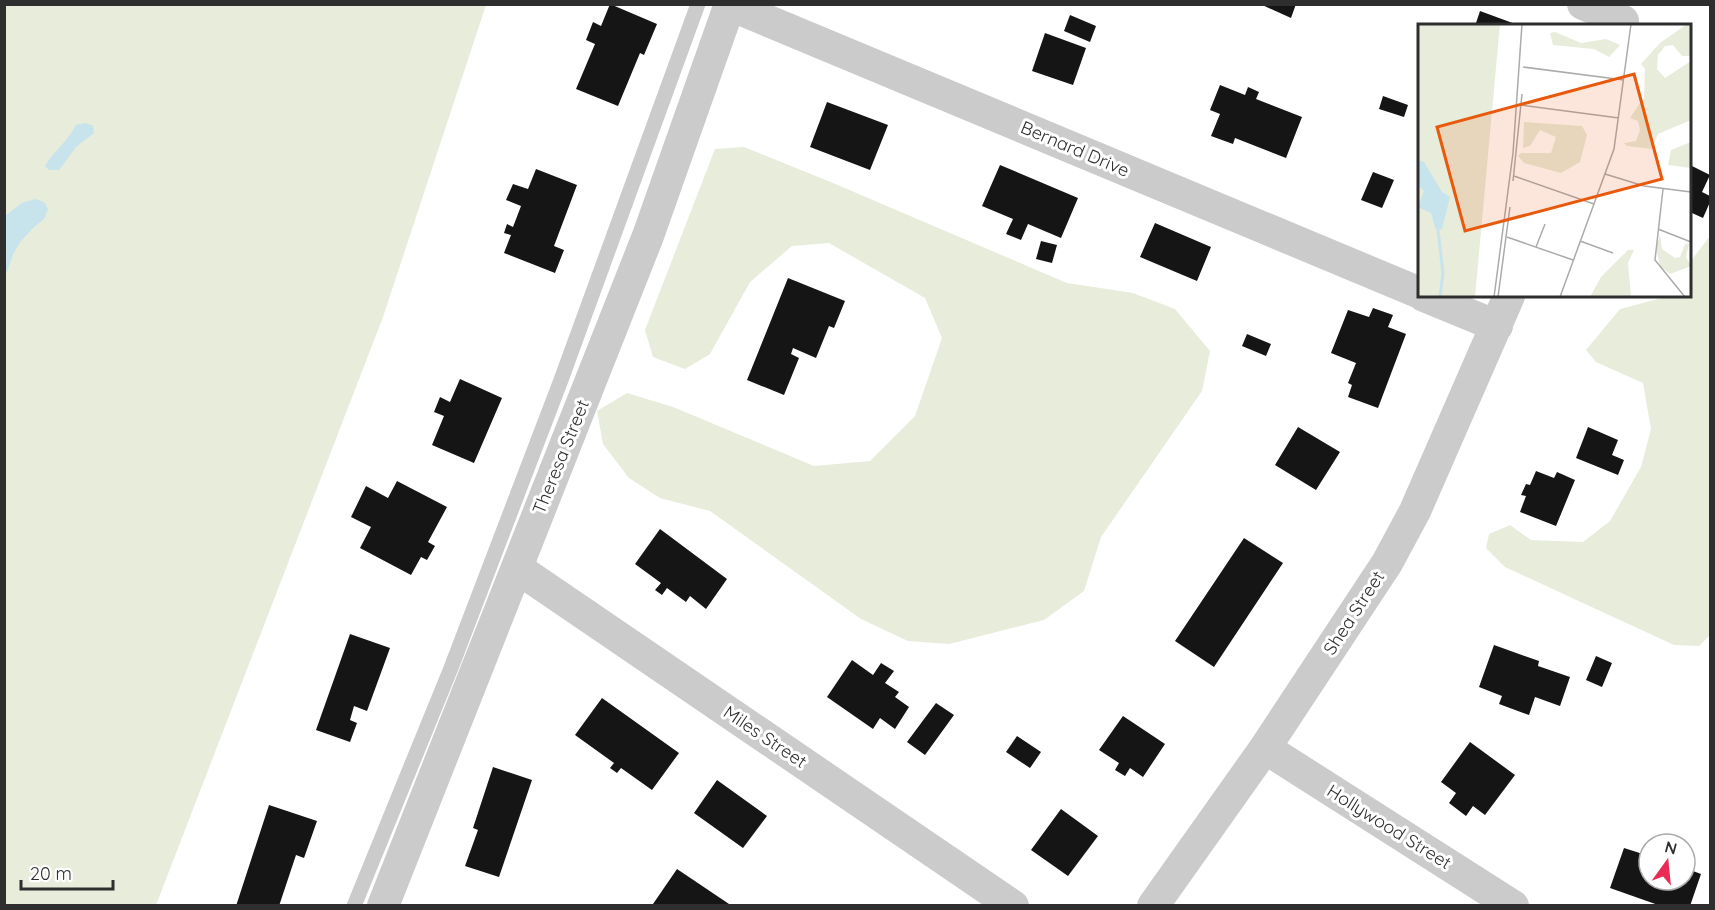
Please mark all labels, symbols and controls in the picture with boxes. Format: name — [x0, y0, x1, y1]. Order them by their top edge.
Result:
inset map — [1418, 24, 1691, 297]
street label: Bernard Drive — [1017, 115, 1133, 182]
street label: Theresa Street — [527, 396, 594, 517]
street label: Shea Street — [1318, 566, 1389, 659]
street label: Miles Street — [719, 700, 811, 773]
street label: Hollywood Street — [1323, 779, 1456, 874]
north arrow — [1637, 832, 1697, 892]
text: N — [1663, 836, 1679, 859]
scale bar — [21, 853, 112, 891]
text: 20 m — [30, 862, 72, 885]

